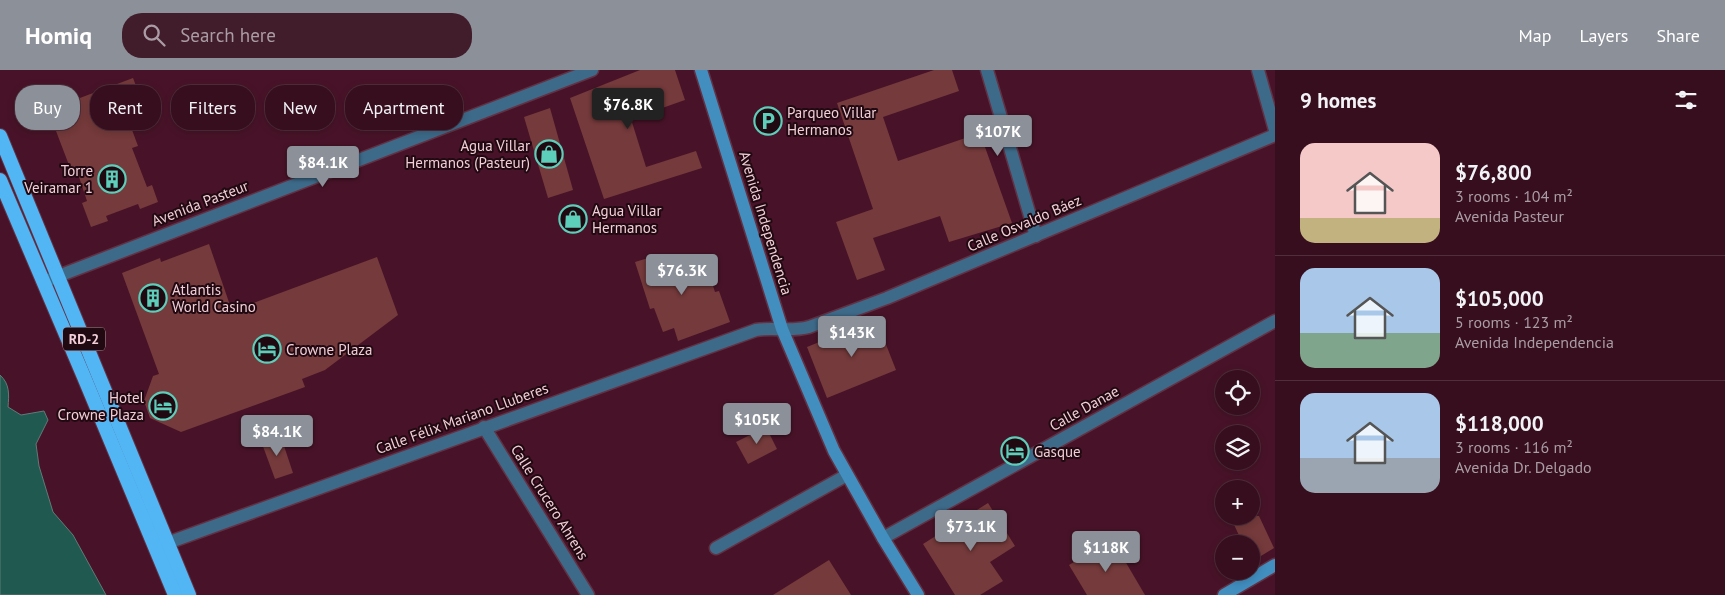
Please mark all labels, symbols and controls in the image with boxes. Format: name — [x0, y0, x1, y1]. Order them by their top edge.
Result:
search box — [122, 13, 472, 58]
text: Homiq — [25, 20, 92, 51]
icon: search — [140, 21, 168, 49]
text: Search here — [180, 23, 276, 47]
text: Map — [1519, 24, 1551, 47]
text: Layers — [1579, 24, 1628, 47]
text: Share — [1656, 24, 1700, 47]
chip: Buy — [15, 85, 80, 130]
chip: Rent — [90, 85, 161, 130]
chip: Filters — [171, 85, 255, 130]
chip: New — [265, 85, 335, 130]
chip: Apartment — [345, 85, 463, 130]
icon: filters — [1672, 86, 1700, 114]
text: 9 homes — [1300, 87, 1376, 114]
pin: $76.8K — [587, 88, 669, 130]
text: $76.8K — [603, 94, 653, 114]
place label: Parqueo Villar Hermanos — [787, 103, 876, 139]
parking icon: Parqueo Villar Hermanos — [753, 106, 783, 136]
pin: $107K — [963, 114, 1033, 157]
text: $107K — [975, 121, 1021, 141]
place label: Agua Villar Hermanos (Pasteur) — [405, 136, 530, 172]
shop icon: Agua Villar Hermanos (Pasteur) — [534, 139, 564, 169]
pin: $84.1K — [282, 146, 364, 188]
street label: Avenida Independencia — [735, 149, 797, 297]
text: $84.1K — [298, 152, 348, 172]
text: $76,800 — [1455, 159, 1532, 186]
place label: Torre Veiramar 1 — [23, 161, 93, 197]
icon: home — [1340, 163, 1400, 223]
building icon: Torre Veiramar 1 — [97, 164, 127, 194]
street label: Avenida Pasteur — [149, 176, 251, 230]
text: 3 rooms · 104 m² — [1455, 186, 1573, 206]
street label: Calle Osvaldo Báez — [964, 190, 1084, 256]
place label: Agua Villar Hermanos — [592, 201, 662, 237]
shop icon: Agua Villar Hermanos — [558, 204, 588, 234]
text: Avenida Pasteur — [1455, 206, 1564, 226]
pin: $76.3K — [641, 254, 723, 296]
text: $76.3K — [657, 260, 707, 280]
place label: Atlantis World Casino — [172, 280, 256, 316]
building icon: Atlantis World Casino — [138, 283, 168, 313]
text: $105,000 — [1455, 285, 1544, 312]
icon: home — [1340, 288, 1400, 348]
text: 5 rooms · 123 m² — [1455, 312, 1573, 332]
pin: $143K — [817, 316, 887, 358]
text: $143K — [829, 322, 875, 342]
road number: RD-2 — [63, 328, 105, 350]
text: Avenida Independencia — [1455, 332, 1614, 352]
hotel icon: Crowne Plaza — [252, 334, 282, 364]
place label: Crowne Plaza — [286, 340, 373, 359]
map controls — [1215, 370, 1260, 580]
button: locate — [1215, 370, 1260, 415]
street label: Calle Félix Mariano Lluberes — [373, 378, 551, 458]
street label: Calle Danae — [1046, 381, 1122, 435]
place label: Hotel Crowne Plaza — [58, 388, 145, 424]
hotel icon: Hotel Crowne Plaza — [148, 391, 178, 421]
pin: $105K — [722, 402, 792, 445]
text: $105K — [734, 409, 780, 429]
text: $118,000 — [1455, 410, 1544, 437]
icon: home — [1340, 413, 1400, 473]
pin: $84.1K — [236, 414, 318, 457]
text: $84.1K — [252, 421, 302, 441]
button: layers — [1215, 425, 1260, 470]
hotel icon: Gasque — [1000, 436, 1030, 466]
text: 3 rooms · 116 m² — [1455, 437, 1573, 457]
street label: Calle Crucero Ahrens — [507, 441, 593, 563]
place label: Gasque — [1034, 442, 1081, 461]
text: Avenida Dr. Delgado — [1455, 457, 1592, 477]
button: + — [1215, 480, 1260, 525]
pin: $73.1K — [930, 510, 1012, 552]
text: $73.1K — [946, 516, 996, 536]
pin: $118K — [1071, 530, 1141, 573]
button: − — [1215, 535, 1260, 580]
text: $118K — [1083, 537, 1129, 557]

